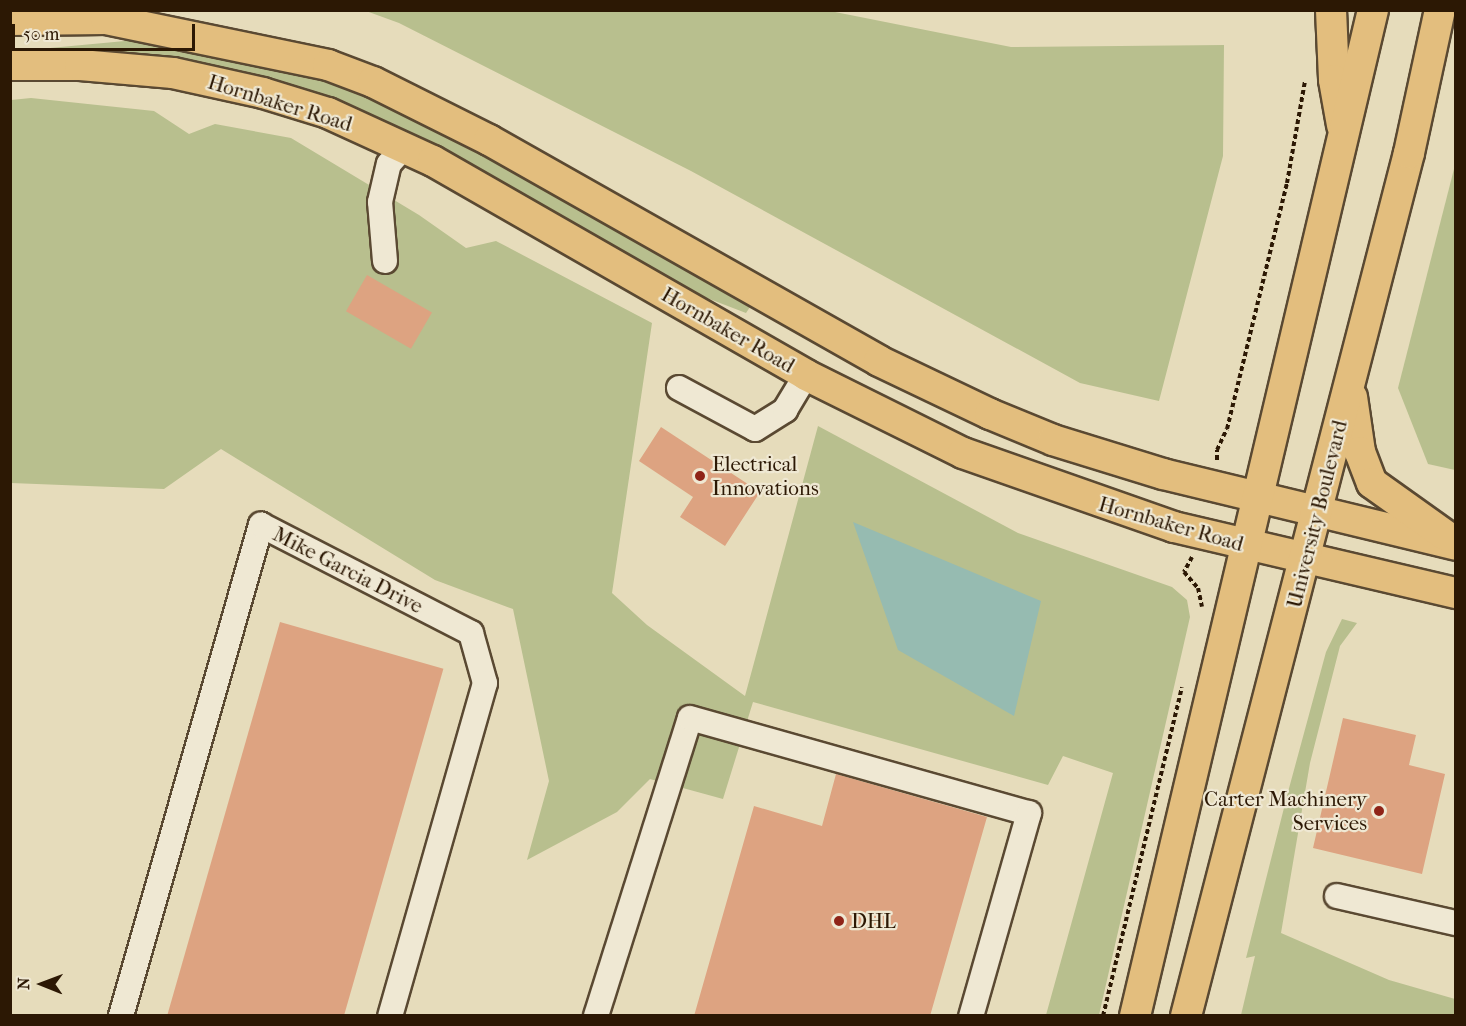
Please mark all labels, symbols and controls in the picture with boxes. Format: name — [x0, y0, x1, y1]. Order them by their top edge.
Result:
scale bar — [15, 12, 198, 50]
text: 50 m — [23, 24, 59, 45]
street label: Hornbaker Road — [205, 69, 355, 137]
street label: Hornbaker Road — [657, 282, 799, 378]
street label: University Boulevard — [1281, 417, 1353, 611]
place label: Electrical Innovations — [712, 451, 819, 501]
marker: Electrical Innovations — [693, 469, 707, 483]
street label: Hornbaker Road — [1096, 491, 1246, 557]
street label: Mike Garcia Drive — [269, 521, 427, 619]
place label: Carter Machinery Services — [1204, 786, 1367, 836]
marker: Carter Machinery Services — [1372, 804, 1386, 818]
place label: DHL — [851, 908, 896, 934]
marker: DHL — [832, 914, 846, 928]
north arrow — [12, 954, 72, 1014]
text: N — [14, 977, 33, 990]

